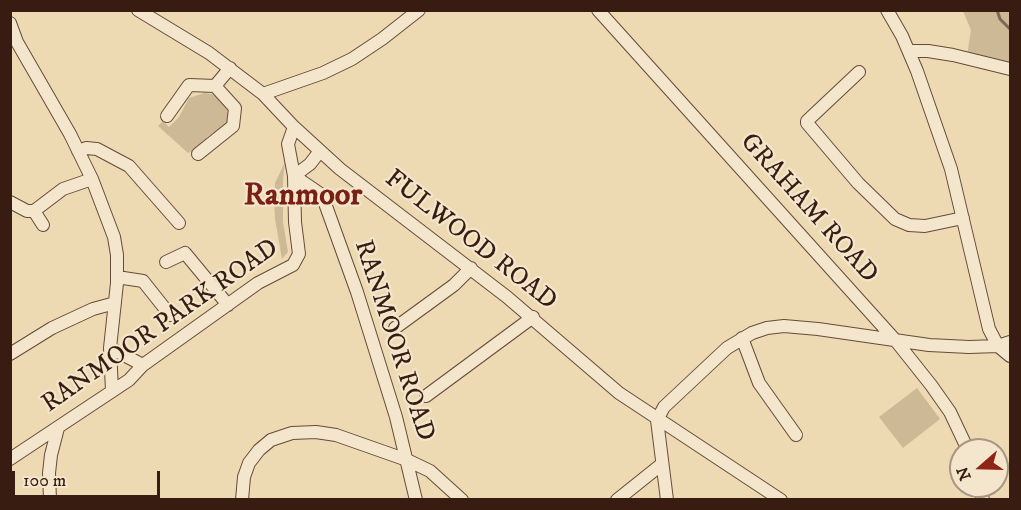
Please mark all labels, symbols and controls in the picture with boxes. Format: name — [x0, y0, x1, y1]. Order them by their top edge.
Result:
street label: GRAHAM ROAD — [733, 128, 883, 290]
street label: FULWOOD ROAD — [378, 164, 562, 318]
district label: Ranmoor — [244, 178, 362, 216]
street label: RANMOOR PARK ROAD — [37, 234, 285, 420]
street label: RANMOOR ROAD — [346, 237, 440, 445]
north arrow — [949, 438, 1009, 498]
scale bar — [15, 459, 164, 497]
text: N — [952, 464, 976, 483]
text: 100 m — [23, 470, 66, 492]

